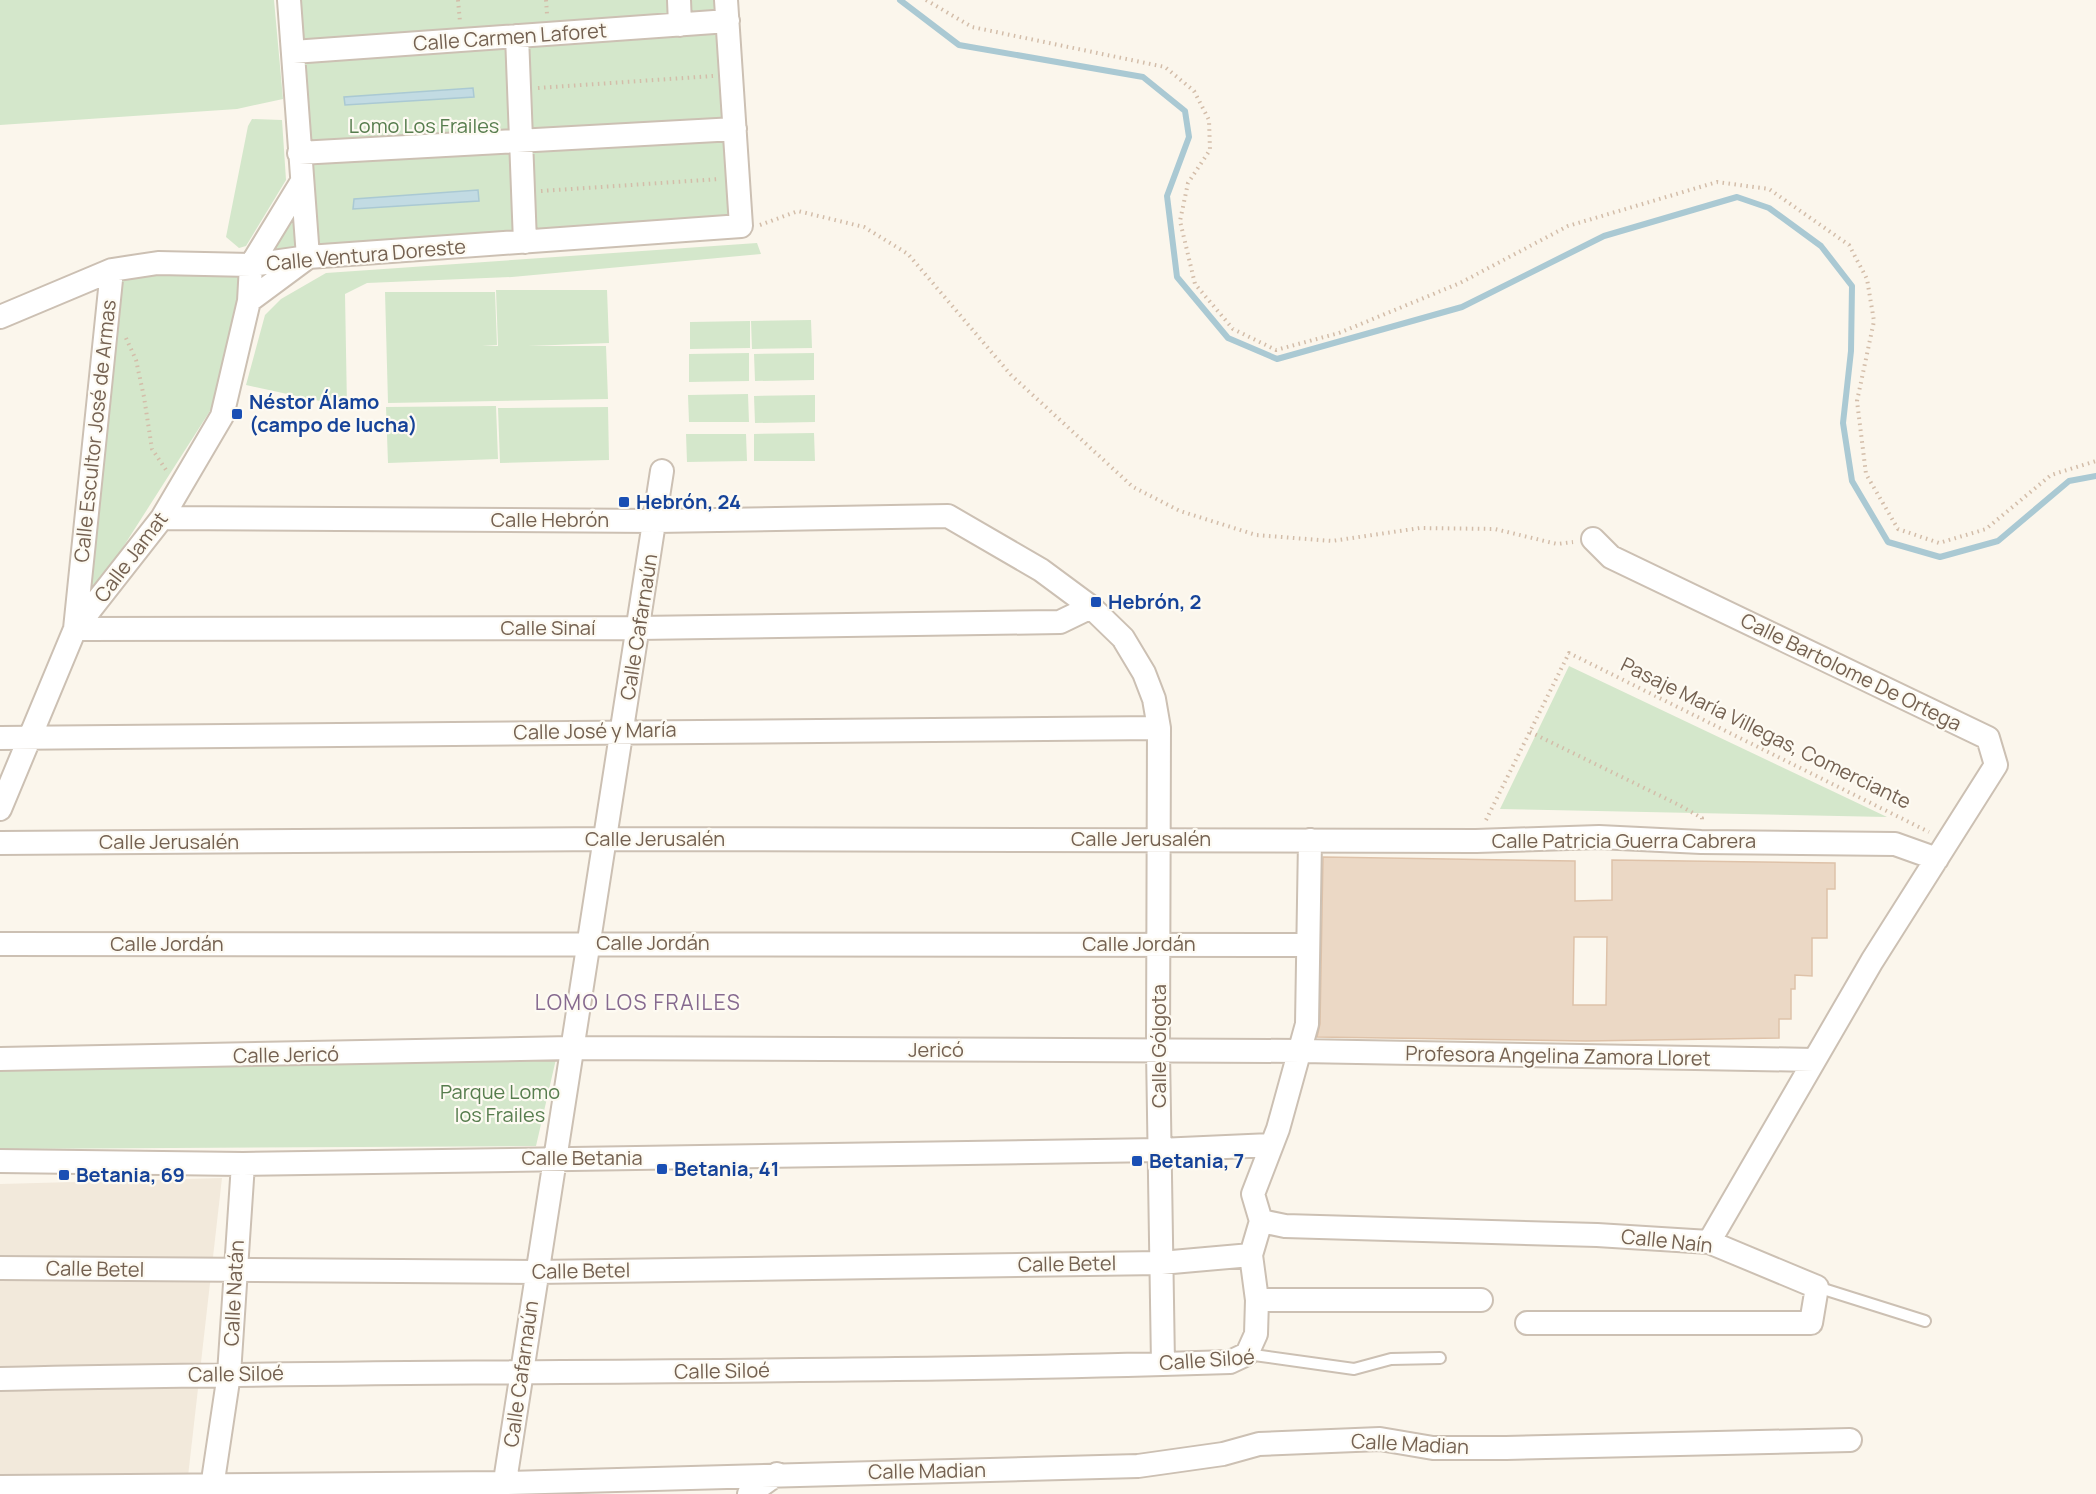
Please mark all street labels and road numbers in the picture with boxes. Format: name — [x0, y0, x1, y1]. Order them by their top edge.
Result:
street label: Calle Carmen Laforet — [412, 16, 608, 57]
street label: Calle Ventura Doreste — [265, 232, 467, 277]
street label: Calle Escultor José de Armas — [67, 298, 122, 564]
street label: Calle Jamat — [88, 506, 174, 608]
street label: Calle Hebrón — [491, 506, 609, 533]
street label: Calle Cafarnaún — [614, 552, 663, 702]
street label: Calle Bartolome De Ortega — [1736, 606, 1966, 737]
street label: Calle Sinaí — [500, 614, 596, 641]
street label: Pasaje María Villegas, Comerciante — [1617, 650, 1916, 815]
street label: Calle José y María — [513, 716, 677, 745]
street label: Calle Jerusalén — [585, 825, 725, 852]
street label: Calle Jerusalén — [1071, 825, 1211, 852]
street label: Calle Patricia Guerra Cabrera — [1492, 827, 1756, 854]
street label: Calle Jerusalén — [99, 828, 239, 855]
street label: Calle Jordán — [596, 929, 710, 956]
street label: Calle Jordán — [110, 930, 224, 957]
street label: Calle Jordán — [1082, 930, 1196, 957]
street label: Calle Gólgota — [1145, 984, 1172, 1108]
street label: Jericó — [908, 1036, 964, 1063]
street label: Profesora Angelina Zamora Lloret — [1405, 1039, 1711, 1072]
street label: Calle Jericó — [233, 1040, 339, 1069]
street label: Calle Betania — [521, 1144, 643, 1171]
street label: Calle Naín — [1620, 1222, 1714, 1259]
street label: Calle Natán — [217, 1239, 250, 1347]
street label: Calle Betel — [1018, 1249, 1116, 1278]
street label: Calle Betel — [46, 1254, 144, 1283]
street label: Calle Betel — [532, 1256, 630, 1285]
street label: Calle Cafarnaún — [497, 1299, 544, 1449]
street label: Calle Siloé — [1158, 1343, 1256, 1376]
street label: Calle Siloé — [674, 1356, 770, 1385]
street label: Calle Siloé — [188, 1359, 284, 1388]
street label: Calle Madian — [1350, 1427, 1470, 1460]
street label: Calle Madian — [868, 1456, 986, 1485]

